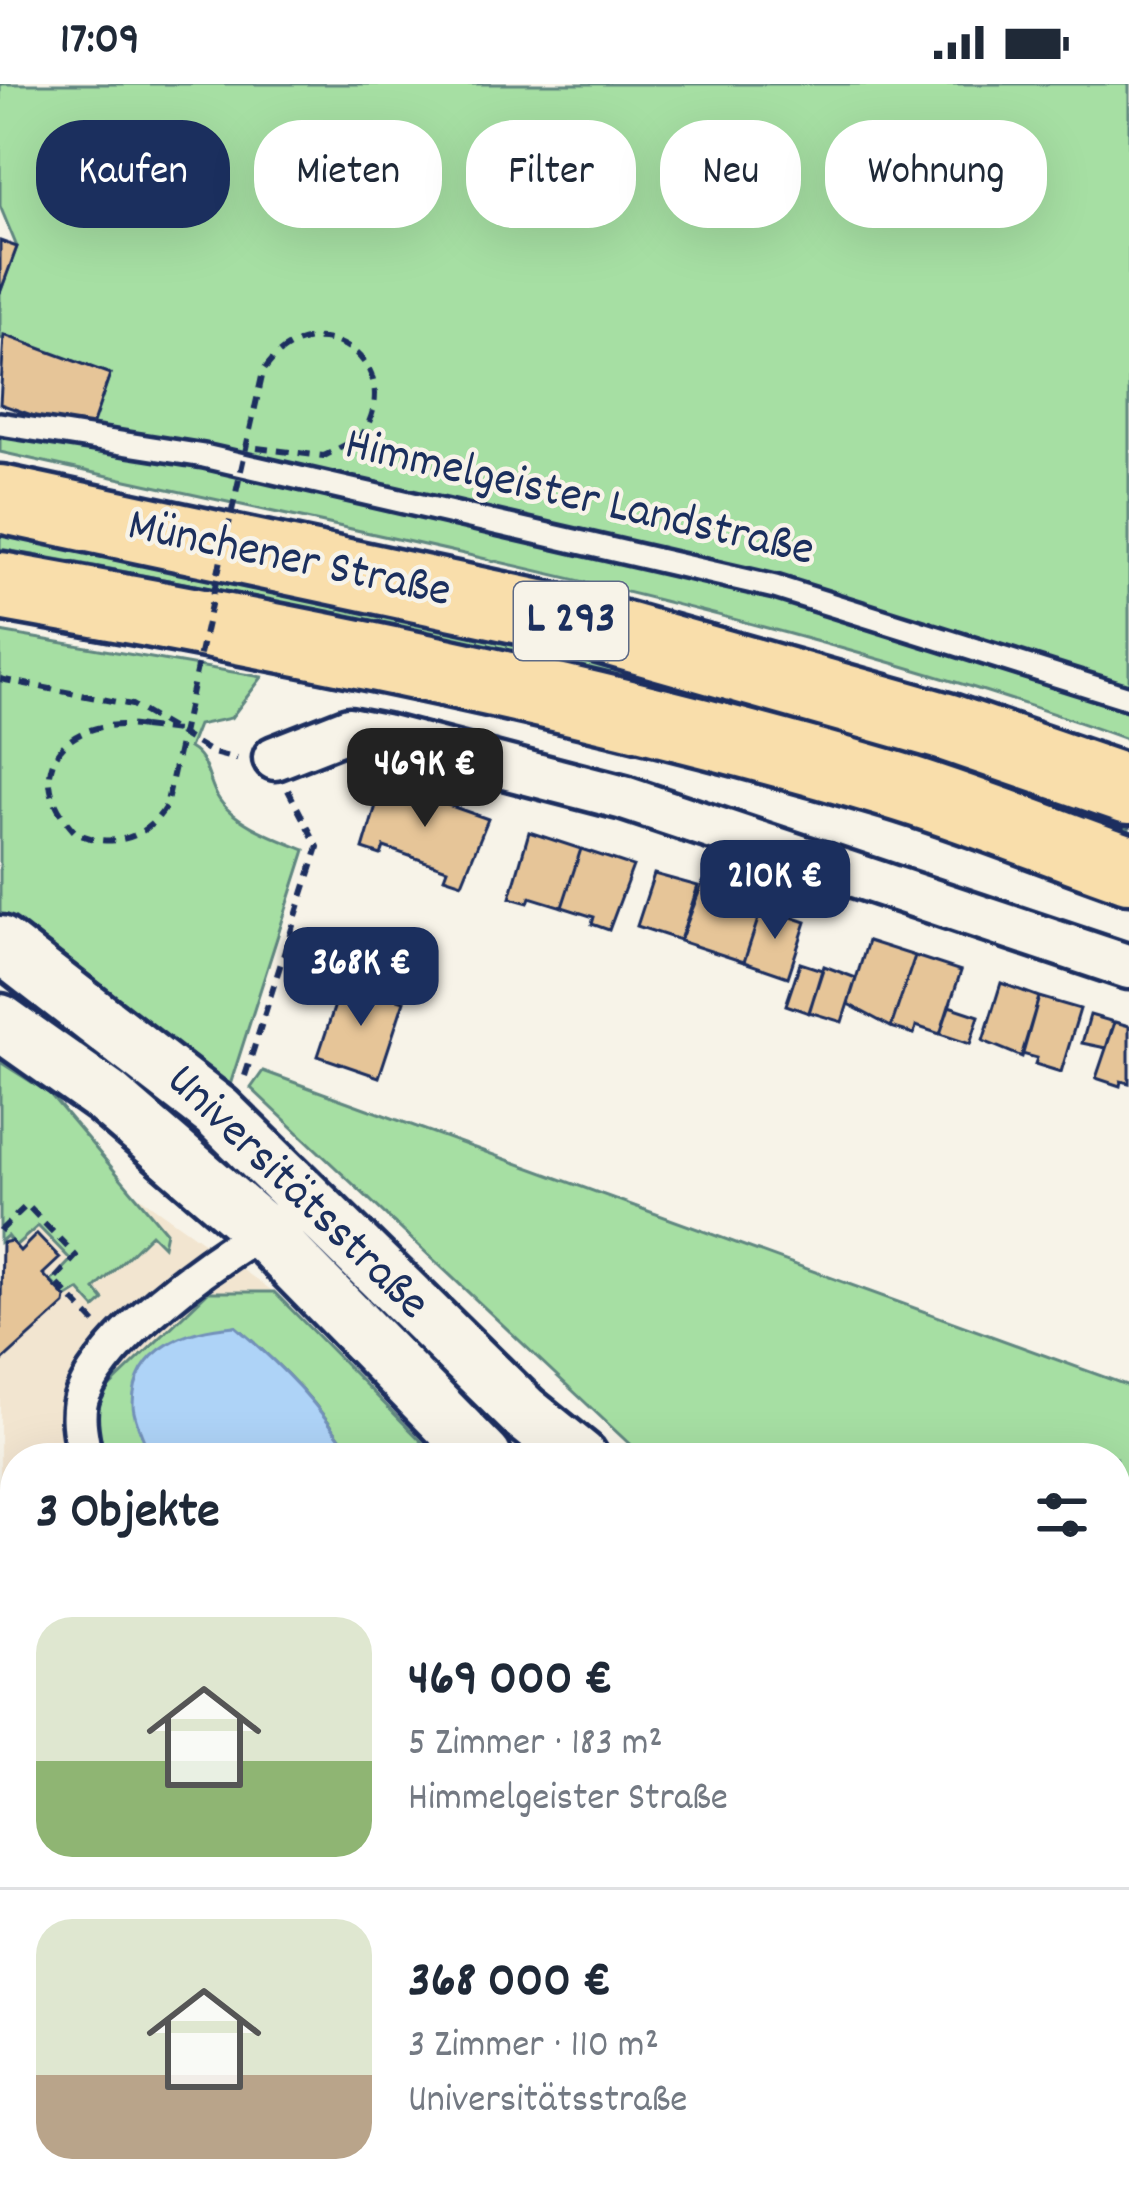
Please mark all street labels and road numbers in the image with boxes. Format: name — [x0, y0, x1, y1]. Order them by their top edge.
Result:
street label: Himmelgeister Landstraße — [338, 412, 820, 588]
street label: Münchener Straße — [121, 493, 457, 629]
road number: L 293 — [514, 582, 628, 660]
street label: Universitätsstraße — [148, 1050, 444, 1338]

